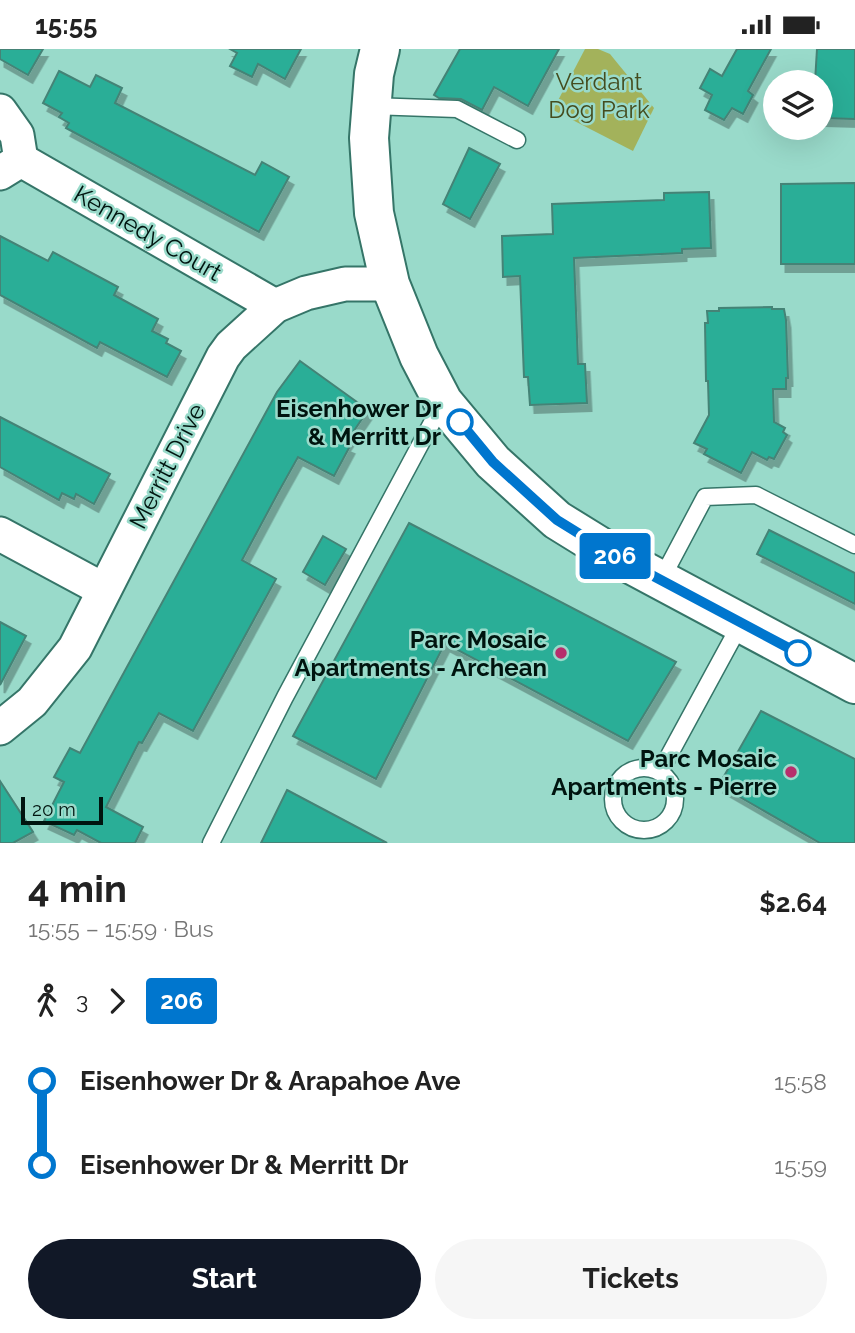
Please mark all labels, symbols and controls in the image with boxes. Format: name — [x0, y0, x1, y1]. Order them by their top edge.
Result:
text: 15:55 — [35, 10, 97, 40]
park label: Verdant Dog Park — [548, 67, 650, 124]
map controls — [763, 70, 833, 140]
button: layers — [763, 70, 833, 140]
street label: Kennedy Court — [69, 179, 227, 287]
place label: Eisenhower Dr & Merritt Dr — [276, 394, 441, 451]
street label: Merritt Drive — [123, 399, 211, 533]
marker: Eisenhower Dr & Merritt Dr — [447, 409, 473, 435]
line badge: 206 — [575, 533, 655, 579]
text: 206 — [594, 541, 636, 570]
place label: Parc Mosaic Apartments - Archean — [294, 625, 547, 682]
unlabelled marker — [785, 640, 811, 666]
marker: Parc Mosaic Apartments - Archean — [553, 645, 569, 661]
place label: Parc Mosaic Apartments - Pierre — [551, 744, 777, 801]
marker: Parc Mosaic Apartments - Pierre — [783, 764, 799, 780]
scale bar — [21, 794, 103, 826]
text: 20 m — [32, 798, 76, 820]
text: 4 min — [28, 866, 127, 911]
text: $2.64 — [759, 888, 827, 918]
text: 15:55 – 15:59 · Bus — [28, 915, 214, 942]
icon: walk — [28, 982, 66, 1020]
icon: forward — [98, 982, 136, 1020]
text: 206 — [160, 986, 203, 1015]
text: 3 — [76, 987, 88, 1014]
text: Eisenhower Dr & Arapahoe Ave — [80, 1066, 461, 1096]
text: 15:58 — [774, 1068, 827, 1095]
text: Eisenhower Dr & Merritt Dr — [80, 1150, 408, 1180]
text: 15:59 — [774, 1152, 827, 1179]
button: Start — [28, 1239, 421, 1319]
button: Tickets — [435, 1239, 827, 1319]

